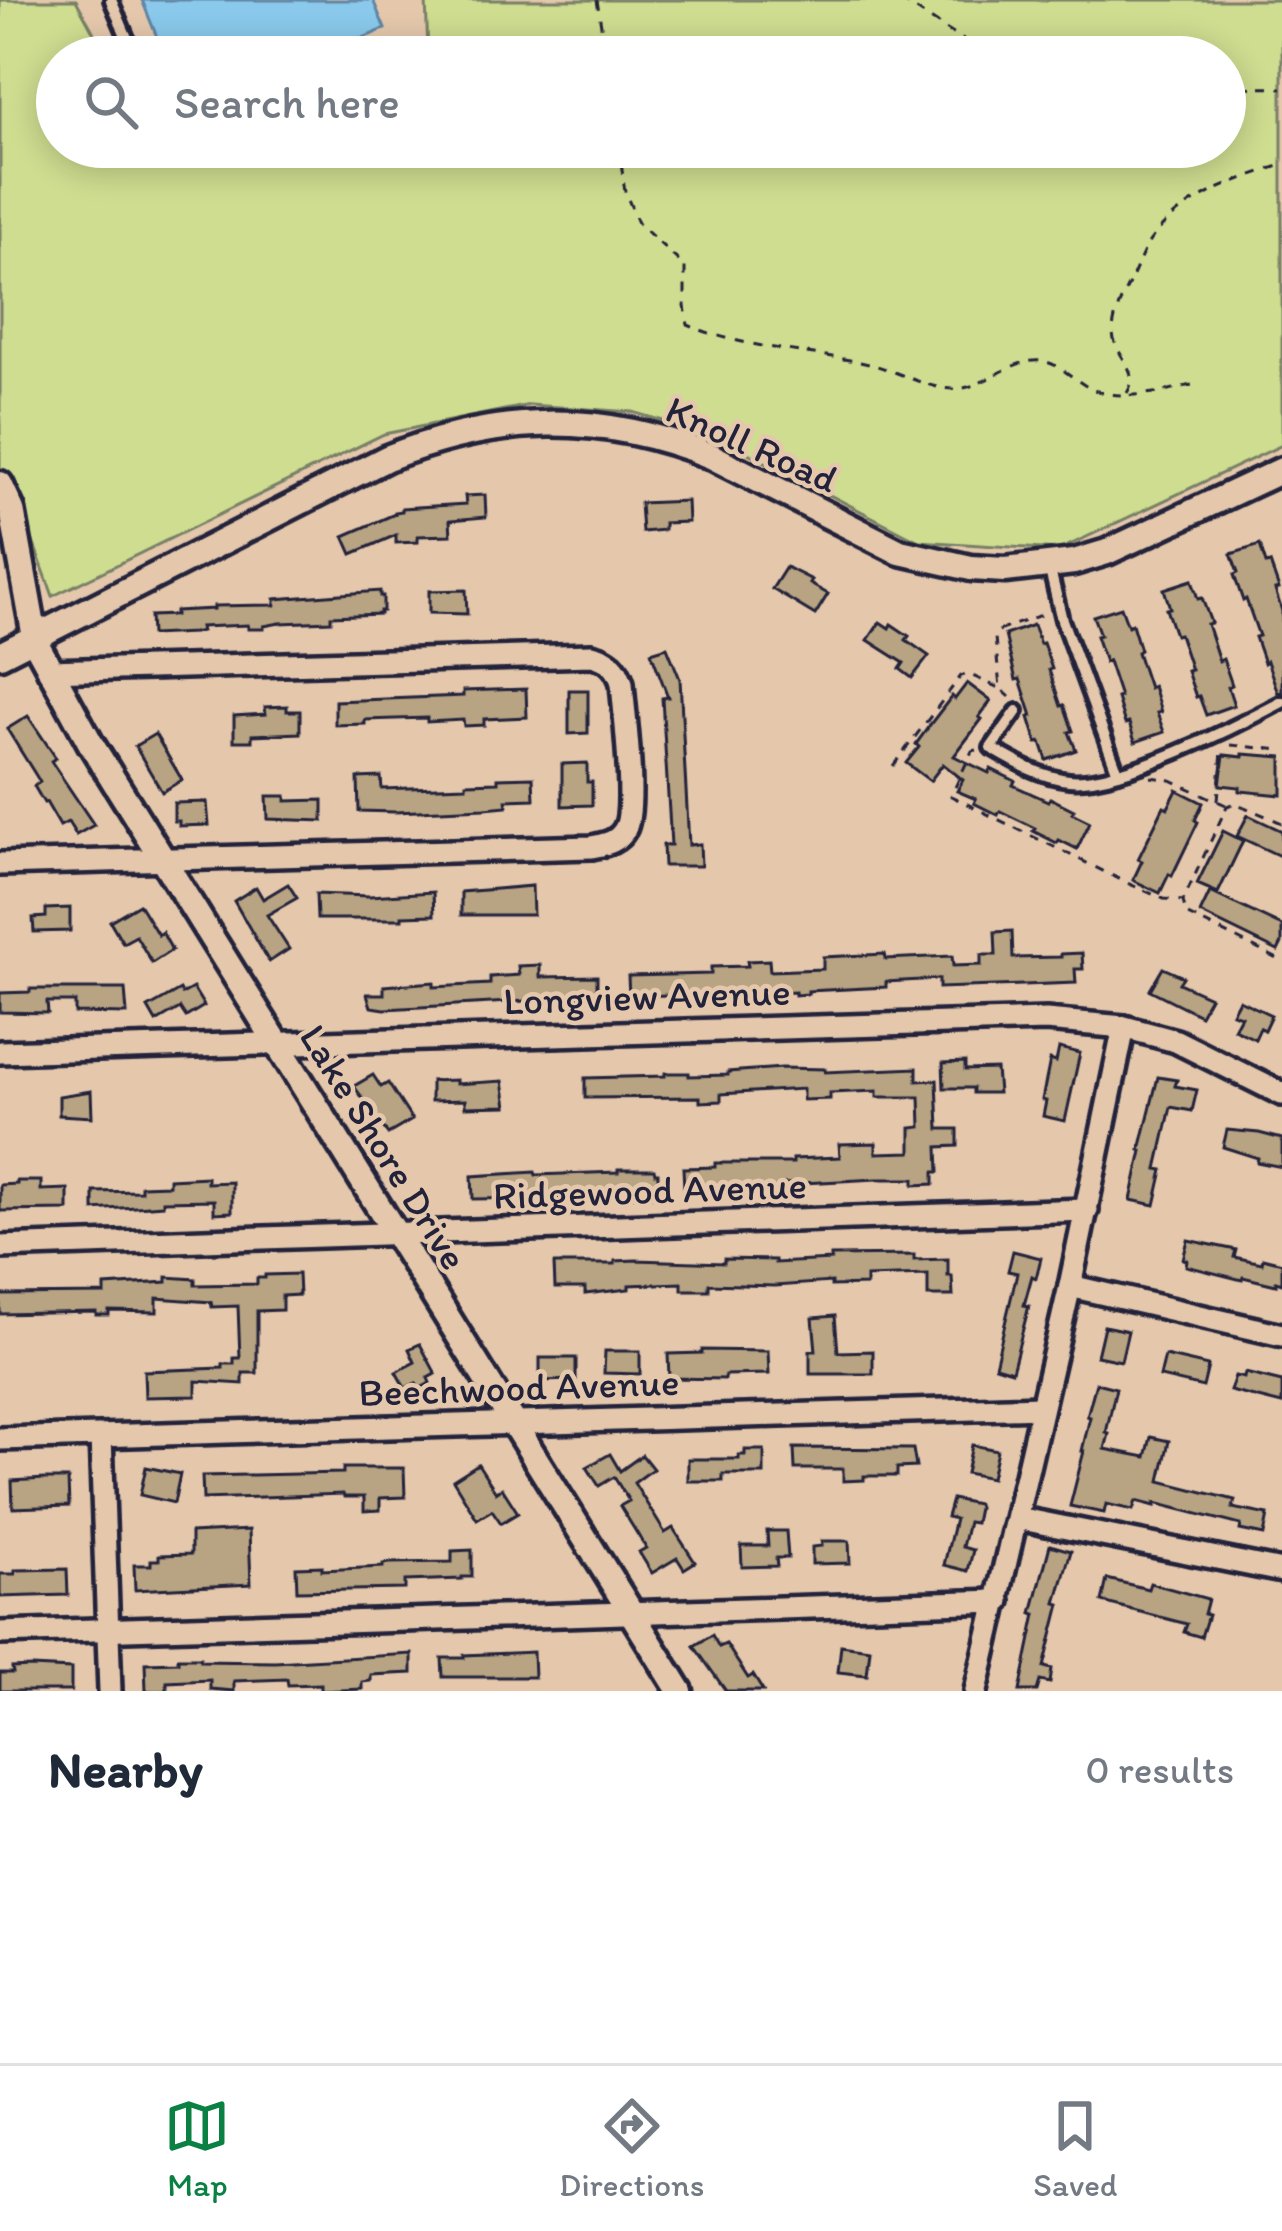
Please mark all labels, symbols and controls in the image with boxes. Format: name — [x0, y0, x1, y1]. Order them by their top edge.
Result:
search box — [36, 36, 1246, 168]
icon: search — [78, 69, 144, 135]
text: Search here — [174, 75, 400, 129]
street label: Knoll Road — [659, 385, 846, 503]
street label: Longview Avenue — [503, 967, 791, 1025]
street label: Lake Shore Drive — [290, 1016, 478, 1278]
street label: Ridgewood Avenue — [492, 1161, 808, 1219]
street label: Beechwood Avenue — [358, 1358, 680, 1416]
text: Nearby — [48, 1739, 203, 1800]
text: 0 results — [1085, 1746, 1234, 1793]
tab: Map — [164, 2093, 230, 2204]
tab: Directions — [559, 2093, 704, 2204]
tab: Saved — [1033, 2093, 1118, 2204]

